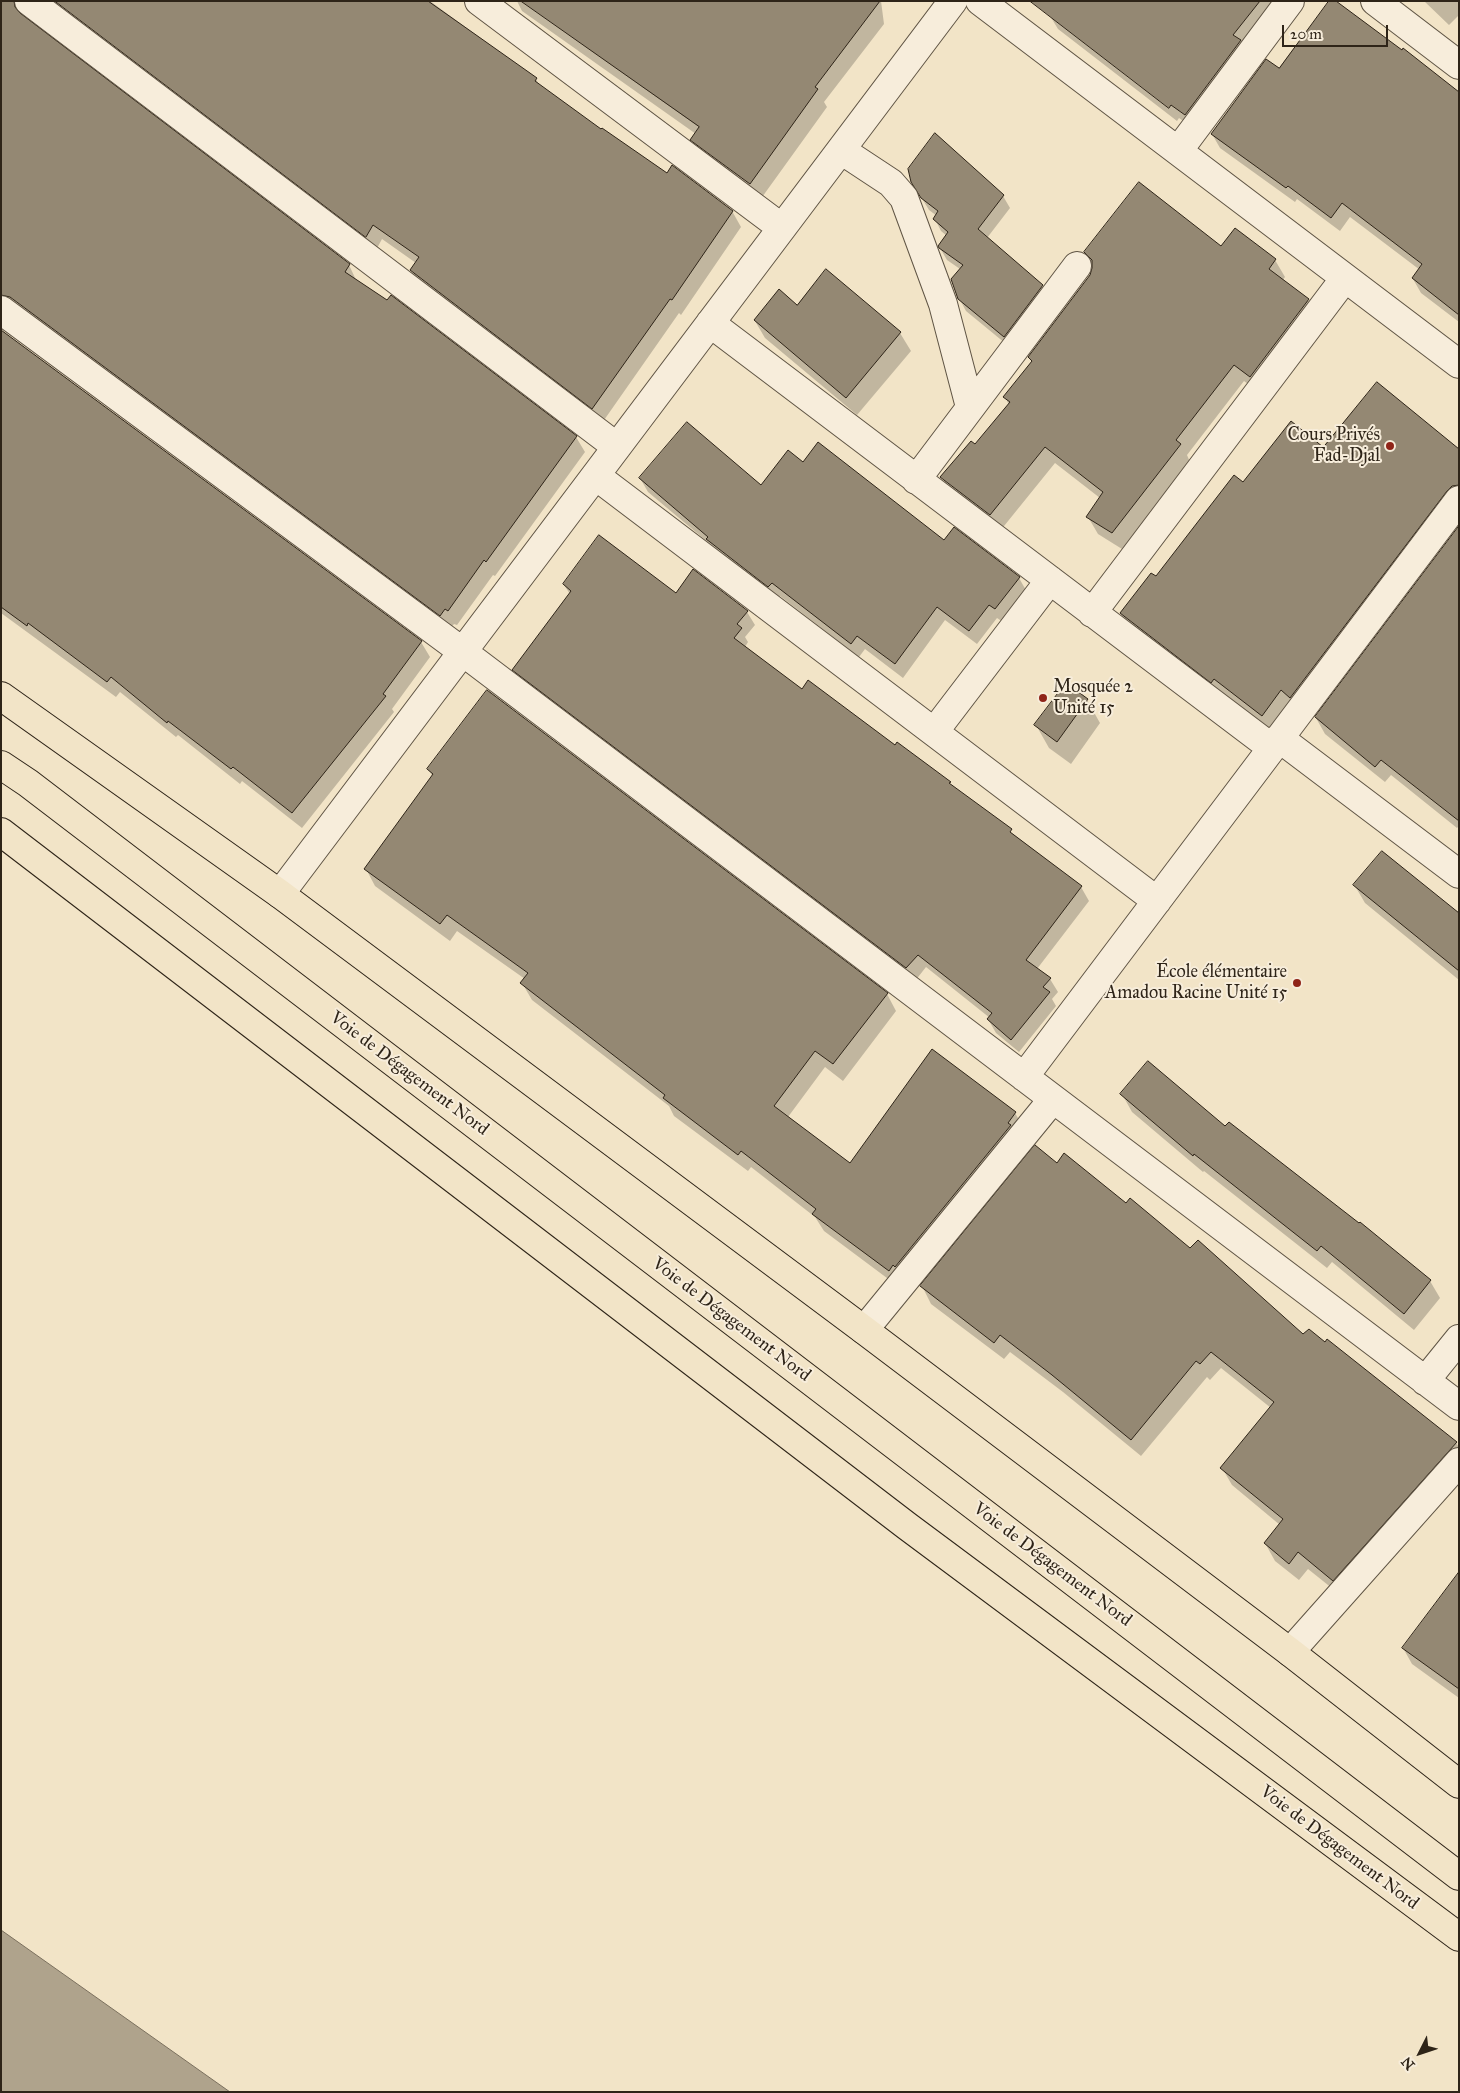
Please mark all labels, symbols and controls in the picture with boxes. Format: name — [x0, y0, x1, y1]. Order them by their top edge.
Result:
scale bar — [1285, 15, 1391, 47]
text: 20 m — [1290, 25, 1322, 43]
place label: Cours Privés Fad-Djal — [1288, 425, 1380, 468]
marker: Cours Privés Fad-Djal — [1384, 440, 1396, 452]
place label: Mosquée 2 Unité 15 — [1053, 677, 1133, 720]
marker: Mosquée 2 Unité 15 — [1037, 692, 1049, 704]
place label: École élémentaire Amadou Racine Unité 15 — [1105, 962, 1287, 1004]
marker: École élémentaire Amadou Racine Unité 15 — [1291, 977, 1303, 989]
street label: Voie de Dégagement Nord — [325, 1007, 493, 1141]
street label: Voie de Dégagement Nord — [647, 1253, 815, 1387]
street label: Voie de Dégagement Nord — [968, 1498, 1136, 1632]
street label: Voie de Dégagement Nord — [1255, 1781, 1423, 1915]
north arrow — [1395, 2028, 1445, 2078]
text: N — [1398, 2053, 1419, 2073]

